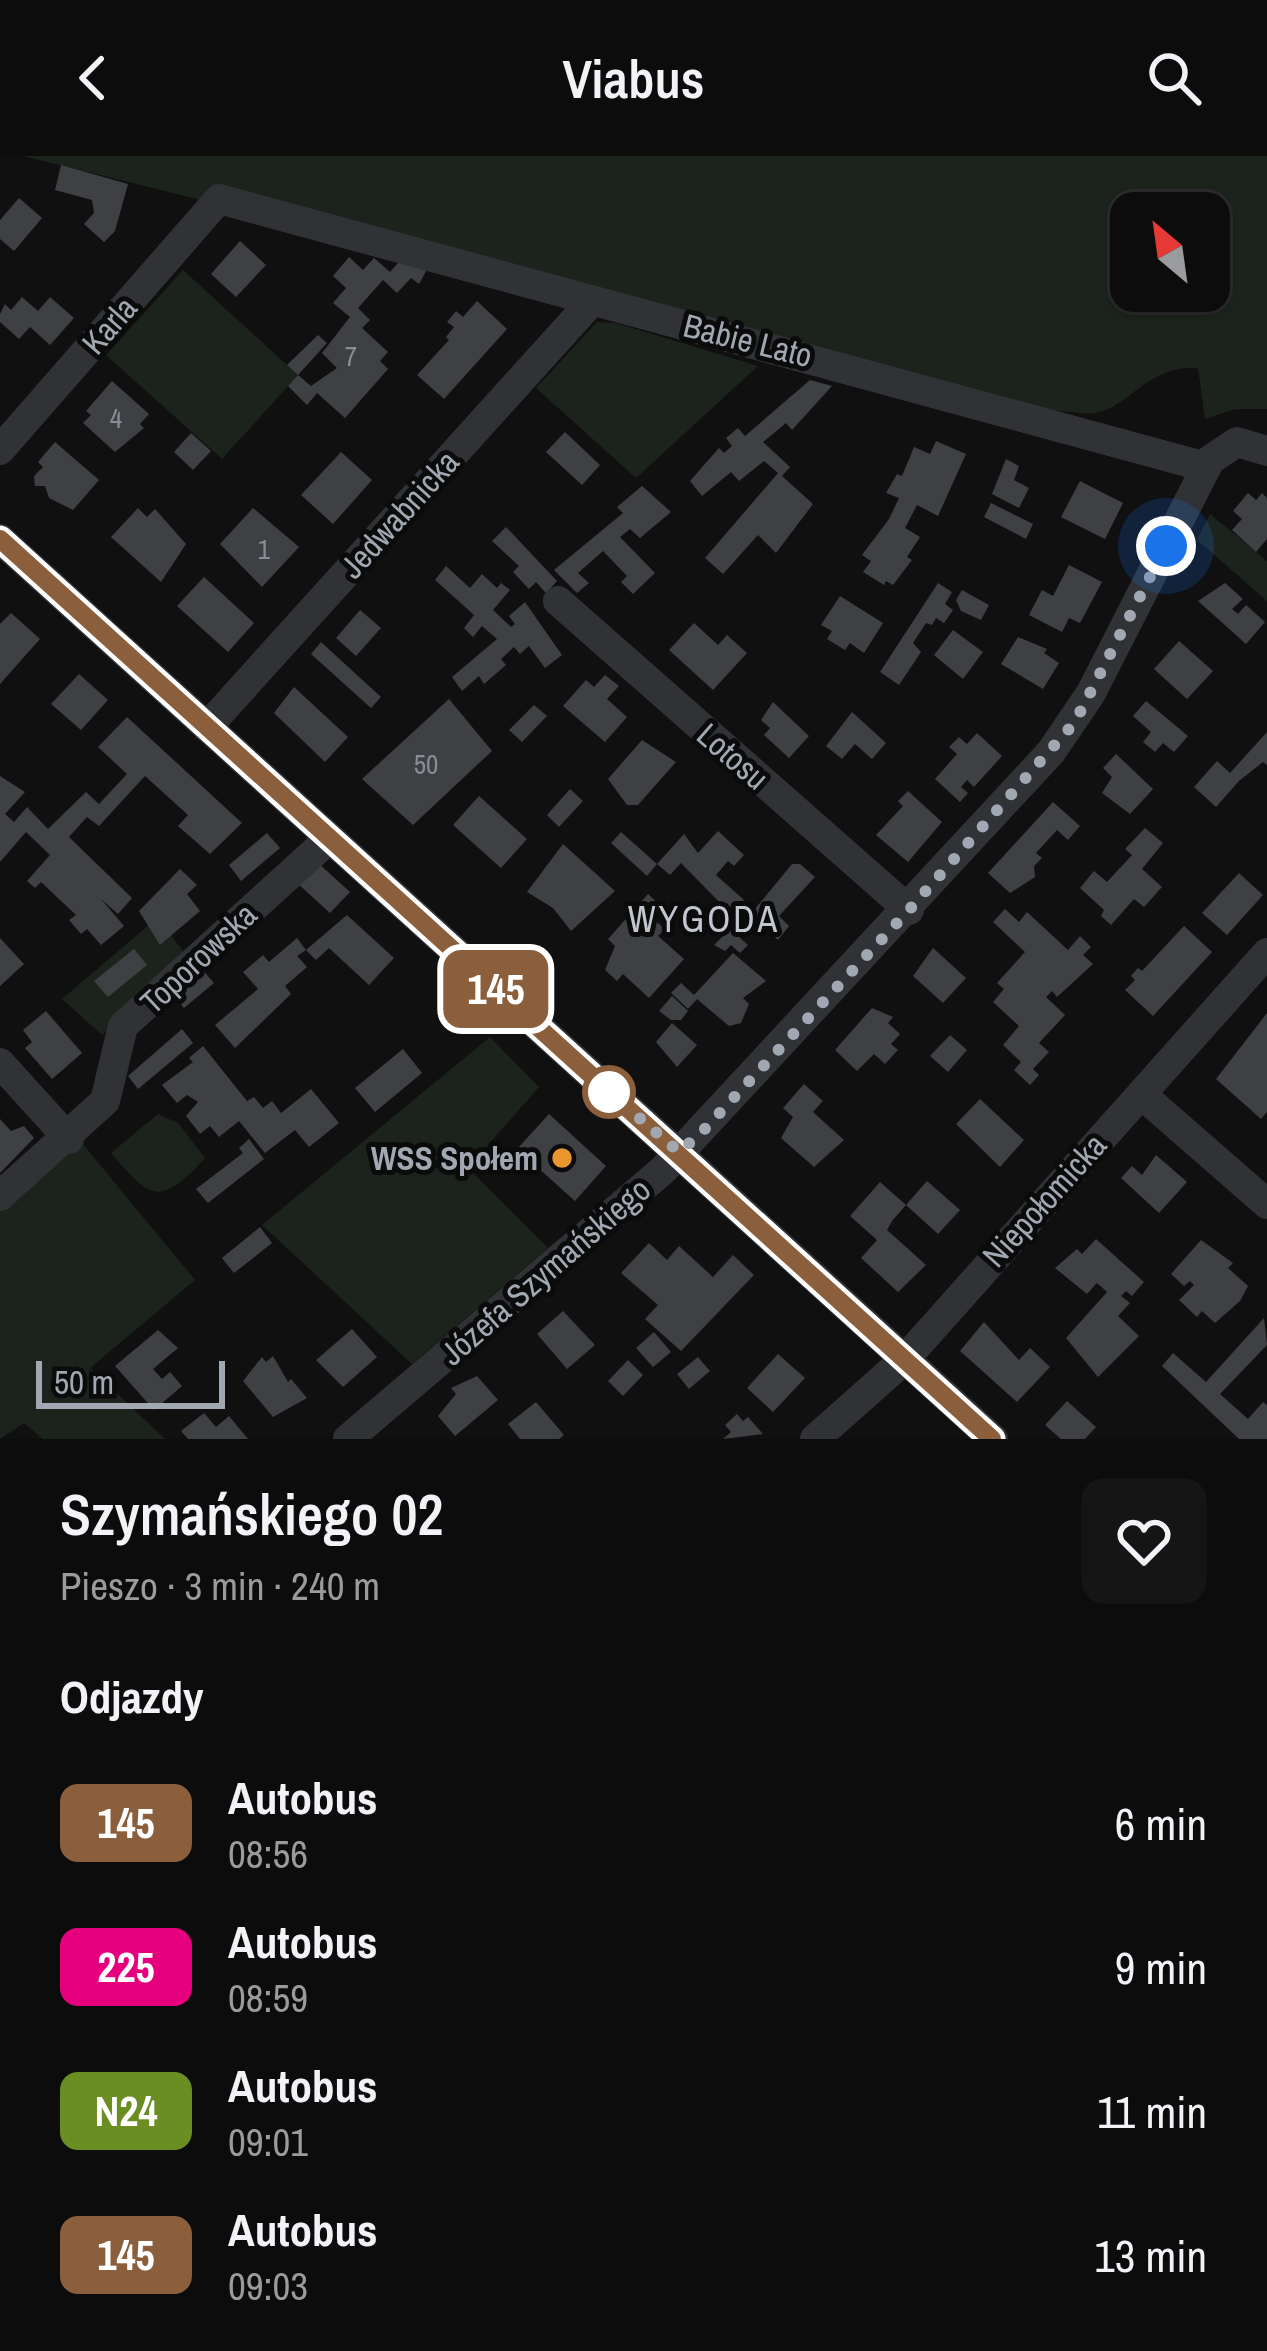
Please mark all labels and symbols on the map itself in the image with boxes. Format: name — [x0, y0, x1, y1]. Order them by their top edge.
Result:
north arrow — [1110, 192, 1230, 312]
street label: Karla — [72, 287, 146, 363]
street label: Babie Lato — [679, 303, 817, 377]
house number: 7 — [345, 338, 357, 374]
house number: 4 — [110, 400, 122, 436]
street label: Jedwabnicka — [330, 441, 468, 587]
your location — [1136, 516, 1196, 576]
house number: 1 — [258, 531, 271, 567]
street label: Lotosu — [688, 713, 778, 799]
house number: 50 — [414, 746, 438, 782]
street label: Toporowska — [130, 893, 266, 1023]
district label: WYGODA — [628, 895, 780, 943]
line badge: 145 — [427, 950, 565, 1028]
unlabelled marker — [584, 1067, 634, 1117]
street label: Niepołomicka — [972, 1124, 1116, 1276]
place label: WSS Społem — [371, 1136, 538, 1180]
marker: WSS Społem — [549, 1145, 575, 1171]
street label: Józefa Szymańskiego — [431, 1168, 659, 1374]
scale bar — [36, 1355, 225, 1408]

